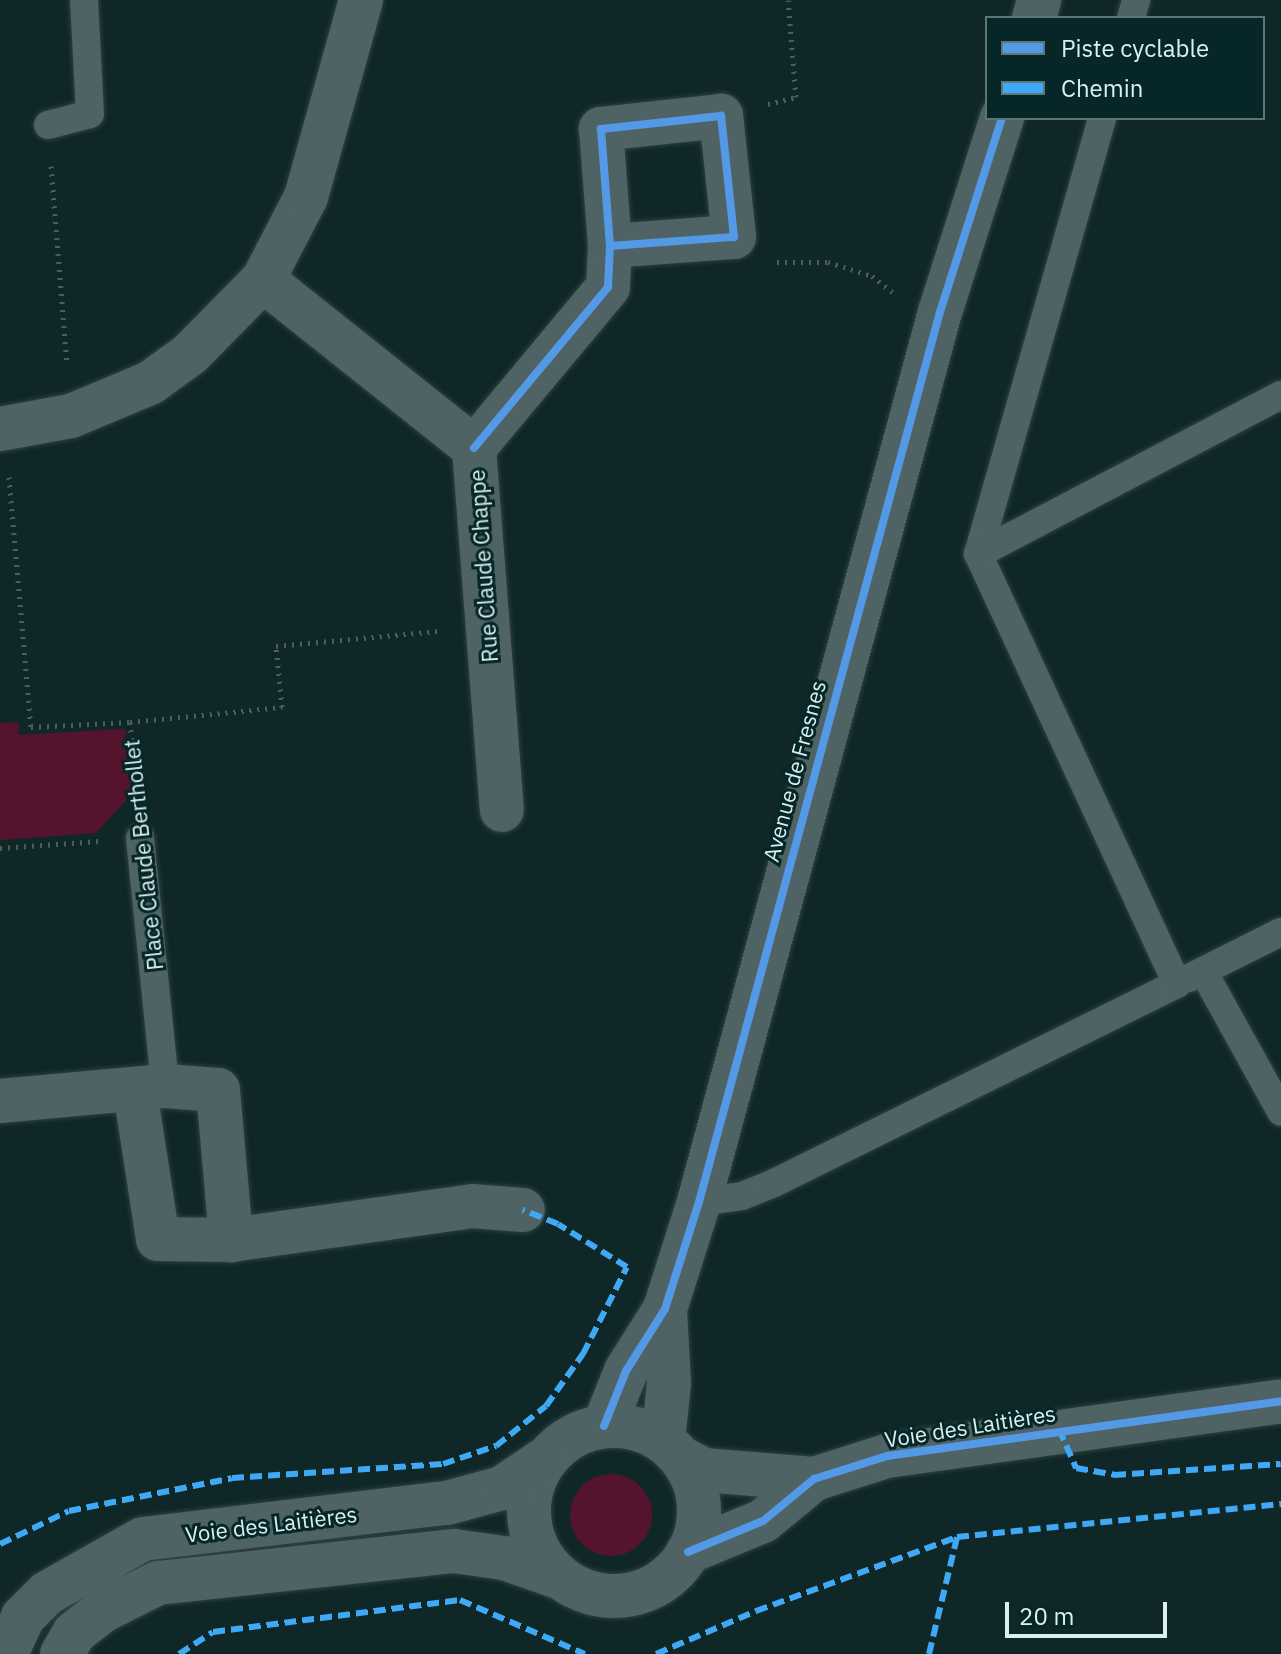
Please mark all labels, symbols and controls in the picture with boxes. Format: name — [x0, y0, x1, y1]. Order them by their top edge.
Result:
legend — [985, 16, 1265, 120]
text: Piste cyclable — [1061, 32, 1209, 64]
text: Chemin — [1061, 72, 1143, 104]
street label: Rue Claude Chappe — [463, 469, 503, 663]
street label: Avenue de Fresnes — [757, 677, 831, 865]
street label: Place Claude Berthollet — [118, 738, 168, 972]
street label: Voie des Laitières — [883, 1399, 1057, 1453]
street label: Voie des Laitières — [184, 1500, 358, 1548]
scale bar — [1009, 1586, 1171, 1636]
text: 20 m — [1019, 1600, 1074, 1632]

